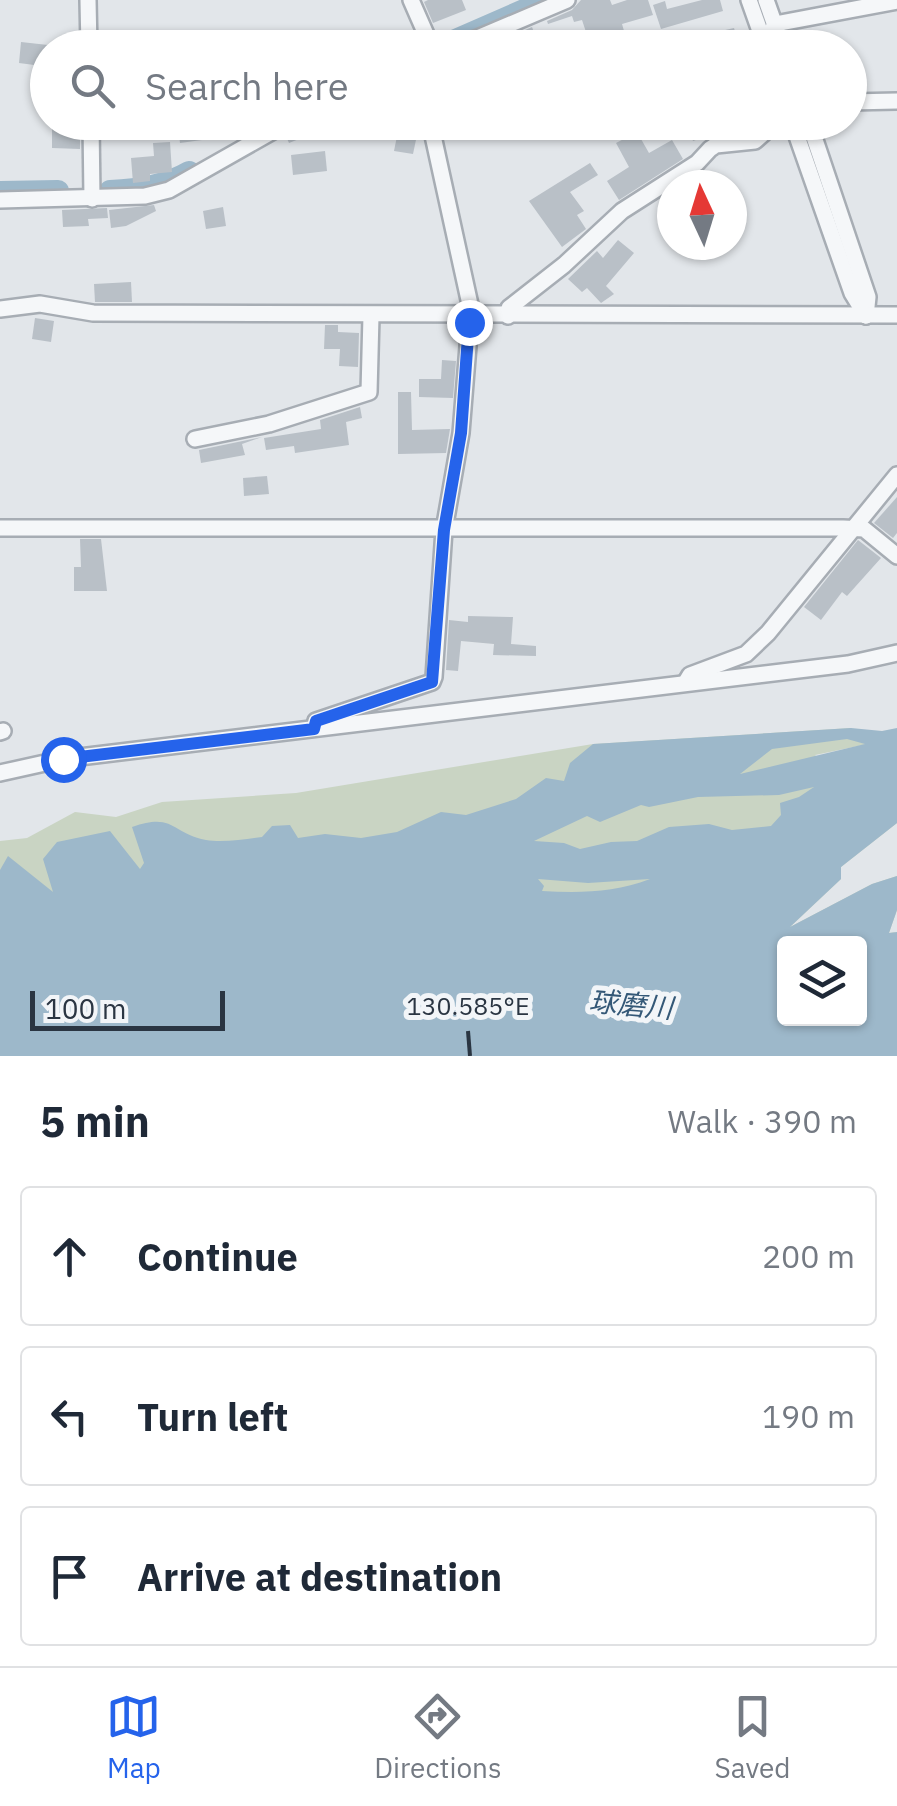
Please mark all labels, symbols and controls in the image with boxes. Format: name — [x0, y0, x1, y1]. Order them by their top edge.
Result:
search box — [30, 30, 867, 140]
icon: search — [65, 58, 120, 113]
text: Search here — [145, 61, 349, 110]
north arrow — [657, 170, 747, 260]
route end — [447, 300, 493, 346]
route start — [41, 737, 87, 783]
map controls — [777, 936, 867, 1026]
button: layers — [777, 936, 867, 1026]
water label: 球磨川 — [588, 982, 677, 1026]
scale bar — [30, 986, 225, 1030]
text: 130.585°E — [406, 989, 530, 1022]
text: 100 m — [45, 990, 126, 1027]
text: 5 min — [40, 1094, 150, 1149]
text: Walk · 390 m — [668, 1100, 857, 1142]
icon: ahead — [42, 1229, 97, 1284]
text: Continue — [137, 1232, 298, 1281]
text: 200 m — [762, 1235, 855, 1277]
icon: left — [42, 1389, 97, 1444]
text: Turn left — [137, 1392, 288, 1441]
text: 190 m — [762, 1395, 855, 1437]
icon: arrive — [42, 1549, 97, 1604]
text: Arrive at destination — [137, 1552, 502, 1601]
tab: Map — [106, 1689, 161, 1786]
tab: Directions — [374, 1689, 502, 1786]
tab: Saved — [714, 1689, 791, 1786]

